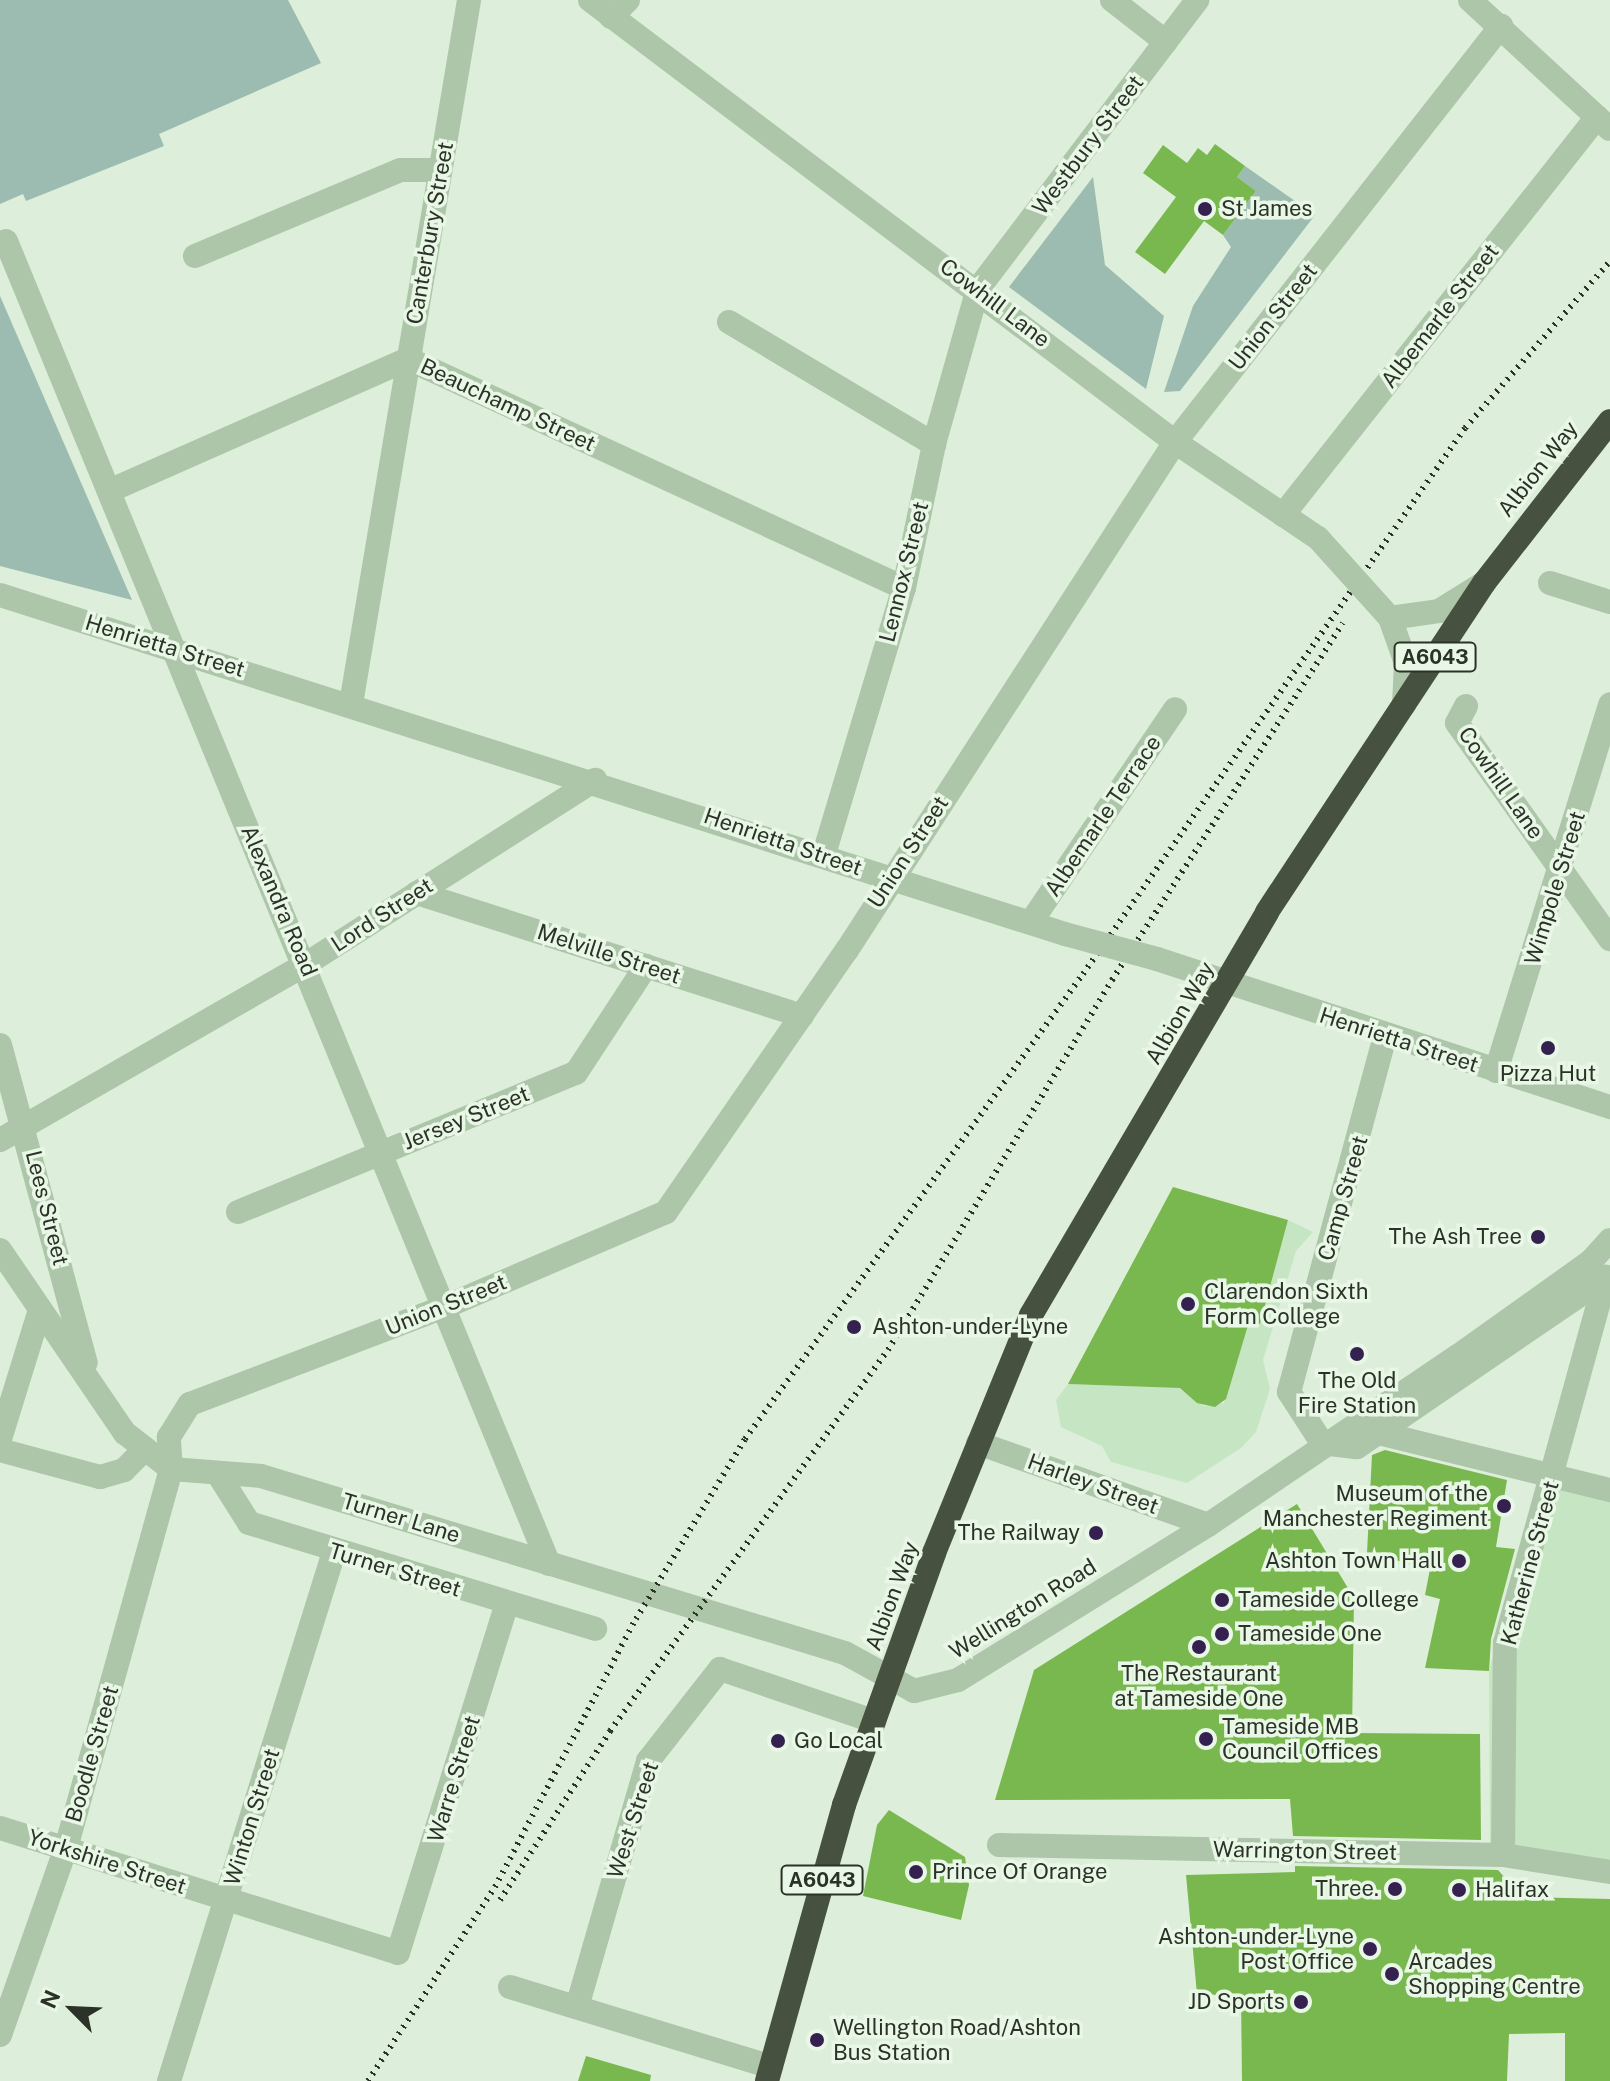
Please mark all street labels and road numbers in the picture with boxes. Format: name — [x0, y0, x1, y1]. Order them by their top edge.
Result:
street label: Westbury Street — [1027, 70, 1149, 220]
street label: Canterbury Street — [401, 140, 459, 326]
street label: Albemarle Street — [1376, 239, 1504, 393]
street label: Cowhill Lane — [935, 253, 1055, 353]
street label: Union Street — [1223, 258, 1323, 376]
street label: Beauchamp Street — [416, 353, 600, 457]
street label: Albion Way — [1492, 416, 1584, 522]
street label: Lennox Street — [874, 499, 934, 645]
street label: Henrietta Street — [82, 609, 248, 683]
road number: A6043 — [1393, 641, 1477, 673]
street label: Cowhill Lane — [1453, 722, 1549, 844]
street label: Albemarle Terrace — [1039, 730, 1167, 902]
street label: Union Street — [862, 791, 954, 913]
street label: Henrietta Street — [700, 803, 866, 881]
street label: Wimpole Street — [1519, 808, 1591, 968]
street label: Alexandra Road — [235, 822, 323, 980]
street label: Lord Street — [326, 872, 438, 958]
street label: Melville Street — [534, 918, 684, 990]
street label: Albion Way — [1140, 957, 1220, 1069]
street label: Henrietta Street — [1316, 1002, 1482, 1078]
street label: Jersey Street — [399, 1081, 533, 1155]
street label: Camp Street — [1313, 1132, 1373, 1264]
street label: Lees Street — [20, 1148, 74, 1268]
street label: Union Street — [382, 1269, 510, 1341]
street label: Harley Street — [1024, 1448, 1162, 1520]
street label: Katherine Street — [1495, 1478, 1565, 1648]
street label: Turner Lane — [339, 1488, 463, 1548]
street label: Turner Street — [326, 1537, 464, 1603]
street label: Albion Way — [860, 1538, 924, 1654]
street label: Wellington Road — [945, 1553, 1101, 1665]
street label: Boodle Street — [60, 1683, 124, 1825]
street label: Warre Street — [422, 1712, 486, 1846]
street label: Winton Street — [219, 1745, 285, 1889]
street label: West Street — [602, 1758, 664, 1882]
street label: Yorkshire Street — [24, 1824, 190, 1900]
street label: Warrington Street — [1213, 1836, 1397, 1866]
road number: A6043 — [780, 1864, 864, 1896]

